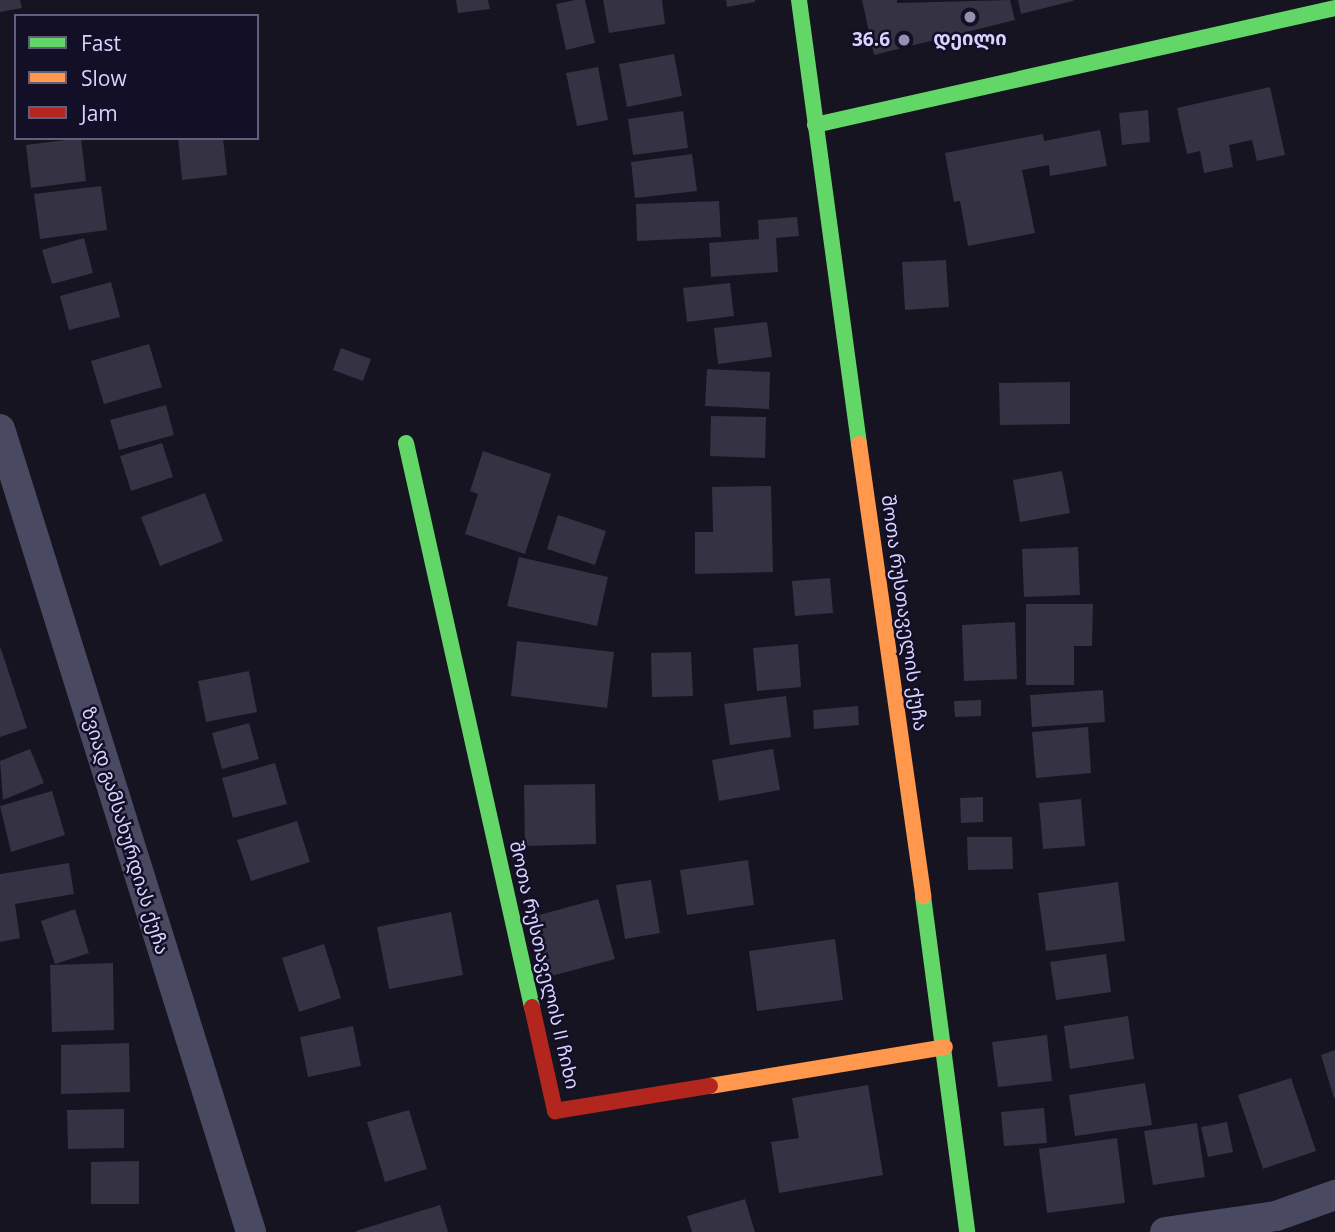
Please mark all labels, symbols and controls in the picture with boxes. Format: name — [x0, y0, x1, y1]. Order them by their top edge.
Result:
marker: დეილი — [962, 9, 978, 25]
legend — [14, 14, 259, 140]
place label: დეილი — [933, 28, 1007, 50]
text: Fast — [81, 29, 121, 57]
place label: 36.6 — [852, 29, 890, 51]
marker: 36.6 — [896, 32, 912, 48]
text: Slow — [81, 64, 127, 92]
text: Jam — [81, 99, 118, 127]
street label: შოთა რუსთაველის ქუჩა — [876, 494, 932, 732]
street label: ზვიად გამსახურდიას ქუჩა — [77, 705, 173, 957]
street label: შოთა რუსთაველის II ჩიხი — [504, 839, 584, 1091]

